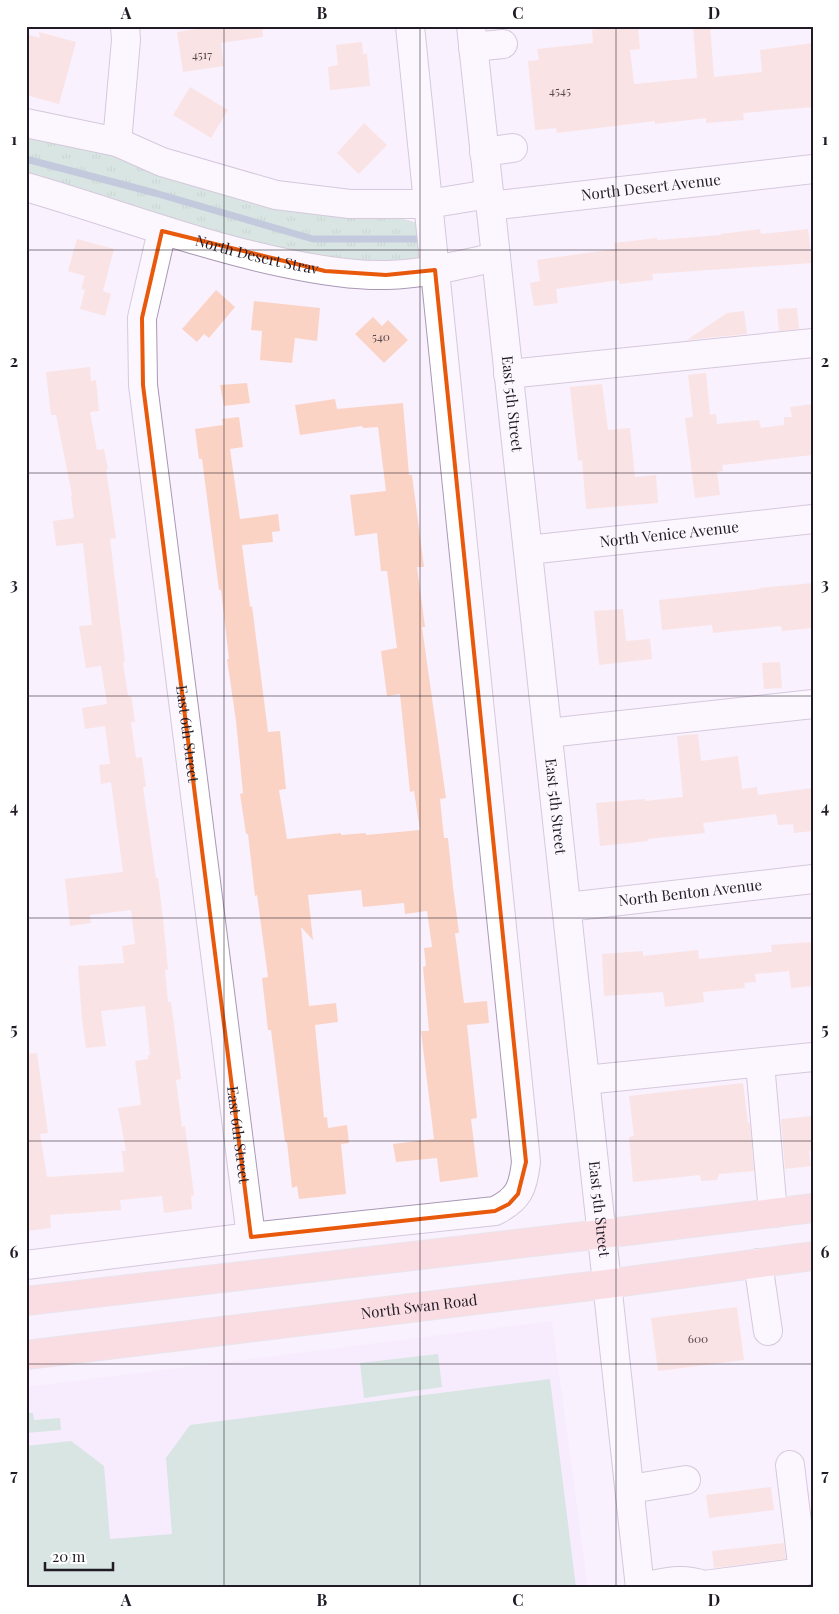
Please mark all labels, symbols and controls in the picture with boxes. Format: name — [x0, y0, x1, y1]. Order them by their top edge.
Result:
text: A — [120, 2, 132, 23]
text: B — [317, 2, 328, 23]
text: C — [512, 2, 524, 23]
text: D — [708, 2, 720, 23]
house number: 4517 — [192, 46, 212, 62]
house number: 4545 — [549, 82, 571, 98]
text: 1 — [11, 128, 17, 149]
text: 1 — [822, 128, 828, 149]
street label: North Desert Avenue — [580, 169, 722, 204]
street label: North Desert Strav — [193, 230, 321, 278]
house number: 540 — [372, 328, 390, 344]
text: 2 — [10, 350, 18, 371]
text: 2 — [821, 350, 829, 371]
street label: East 5th Street — [498, 355, 528, 453]
street label: North Venice Avenue — [598, 516, 740, 551]
text: 3 — [10, 573, 18, 594]
text: 3 — [821, 573, 829, 594]
street label: East 6th Street — [172, 684, 204, 784]
street label: East 5th Street — [541, 757, 572, 856]
text: 4 — [10, 796, 18, 817]
text: 4 — [821, 796, 829, 817]
street label: North Benton Avenue — [617, 874, 763, 910]
text: 5 — [10, 1018, 18, 1039]
text: 5 — [821, 1018, 829, 1039]
street label: East 6th Street — [223, 1085, 255, 1185]
street label: East 5th Street — [585, 1160, 615, 1259]
text: 6 — [10, 1241, 19, 1262]
text: 6 — [821, 1241, 830, 1262]
street label: North Swan Road — [360, 1289, 479, 1323]
house number: 600 — [688, 1330, 708, 1346]
text: 7 — [10, 1464, 18, 1485]
text: 7 — [821, 1464, 829, 1485]
scale bar — [45, 1539, 112, 1571]
text: 20 m — [52, 1546, 86, 1566]
text: A — [120, 1589, 132, 1610]
text: B — [317, 1589, 328, 1610]
text: C — [512, 1589, 524, 1610]
text: D — [708, 1589, 720, 1610]

